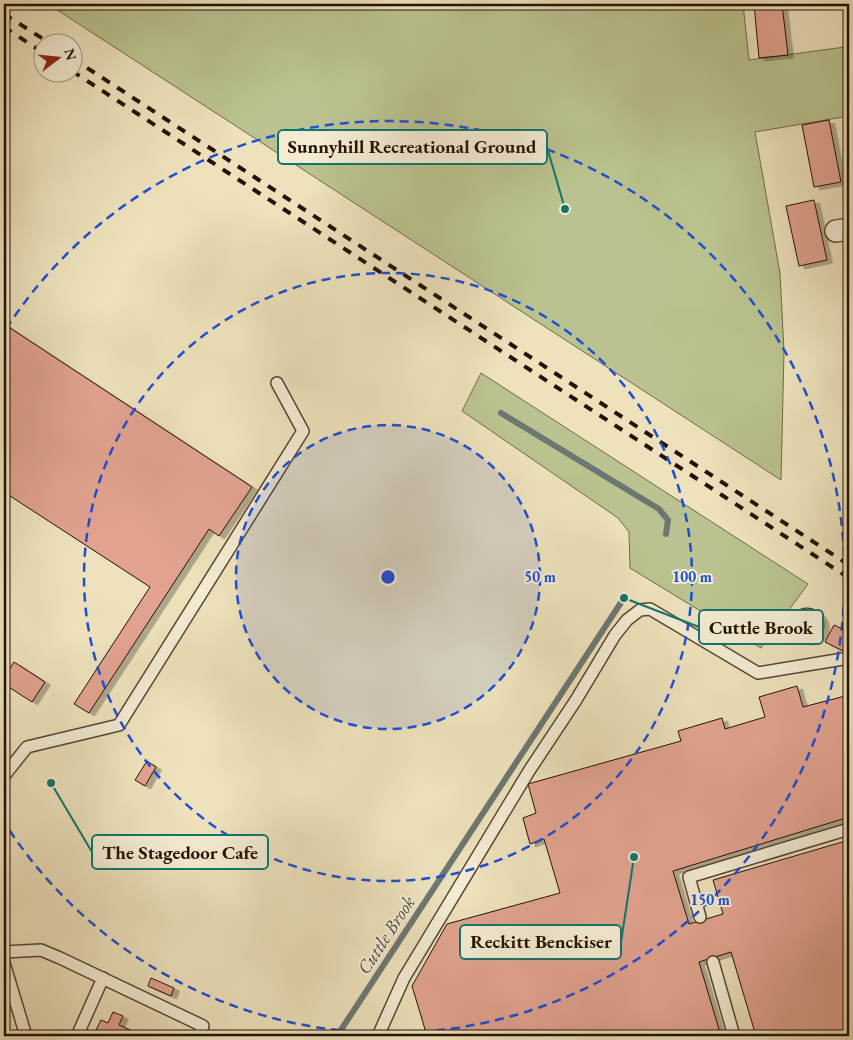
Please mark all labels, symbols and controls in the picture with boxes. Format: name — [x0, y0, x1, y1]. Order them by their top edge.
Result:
north arrow — [32, 32, 82, 82]
text: N — [60, 46, 81, 63]
callout: Sunnyhill Recreational Ground — [278, 130, 547, 164]
text: Sunnyhill Recreational Ground — [288, 134, 537, 159]
text: 50 m — [524, 567, 556, 586]
text: 100 m — [672, 567, 712, 586]
centre of rings — [379, 568, 397, 586]
callout: Cuttle Brook — [699, 610, 823, 644]
text: Cuttle Brook — [709, 615, 814, 640]
callout: The Stagedoor Cafe — [92, 835, 268, 869]
text: The Stagedoor Cafe — [102, 840, 258, 865]
text: 150 m — [690, 890, 730, 909]
water label: Cuttle Brook — [351, 891, 421, 979]
callout: Reckitt Benckiser — [460, 925, 621, 959]
text: Reckitt Benckiser — [470, 929, 612, 954]

